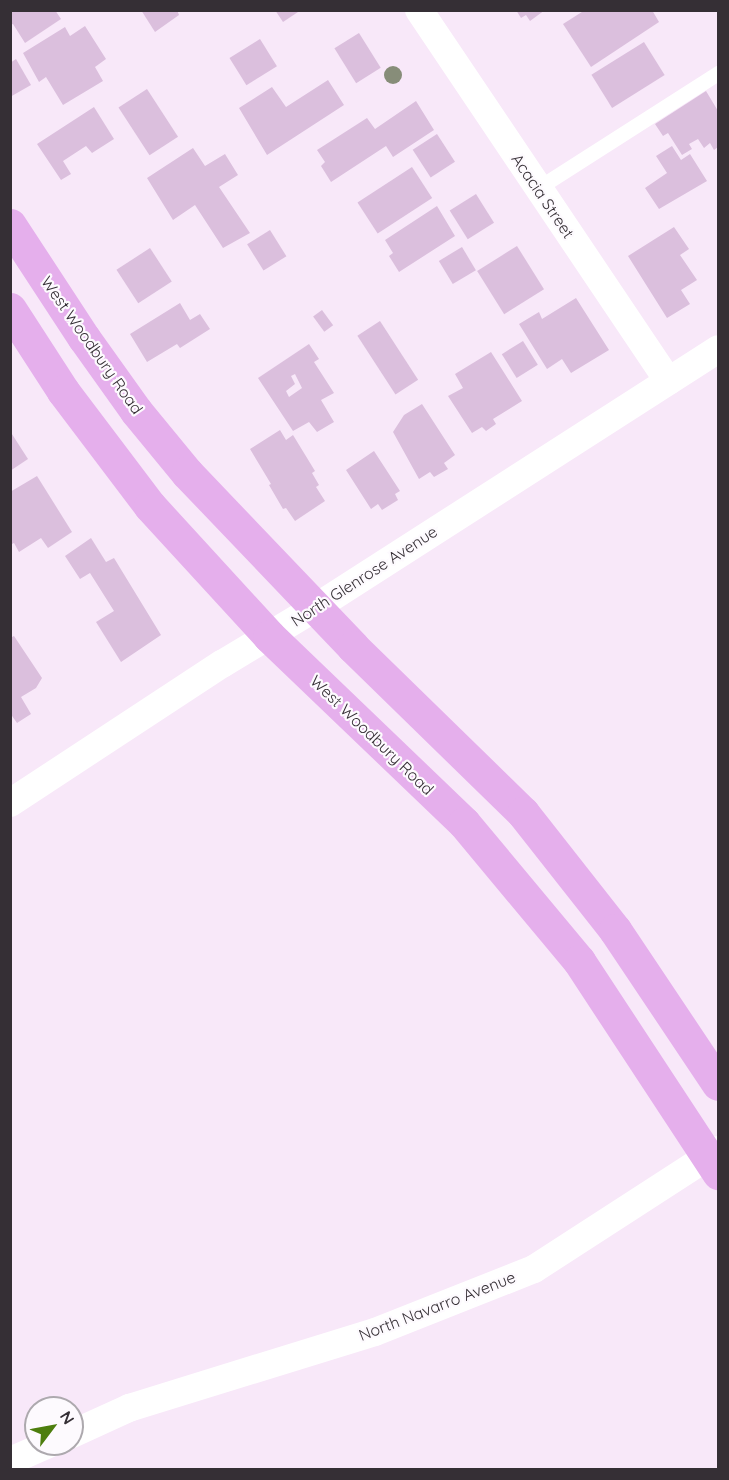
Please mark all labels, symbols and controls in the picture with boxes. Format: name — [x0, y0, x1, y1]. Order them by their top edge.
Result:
street label: Acacia Street — [508, 150, 578, 242]
street label: West Woodbury Road — [37, 272, 147, 418]
street label: North Glenrose Avenue — [287, 522, 441, 630]
street label: West Woodbury Road — [306, 671, 438, 799]
street label: North Navarro Avenue — [356, 1267, 518, 1345]
north arrow — [24, 1396, 84, 1456]
text: N — [56, 1407, 79, 1428]

